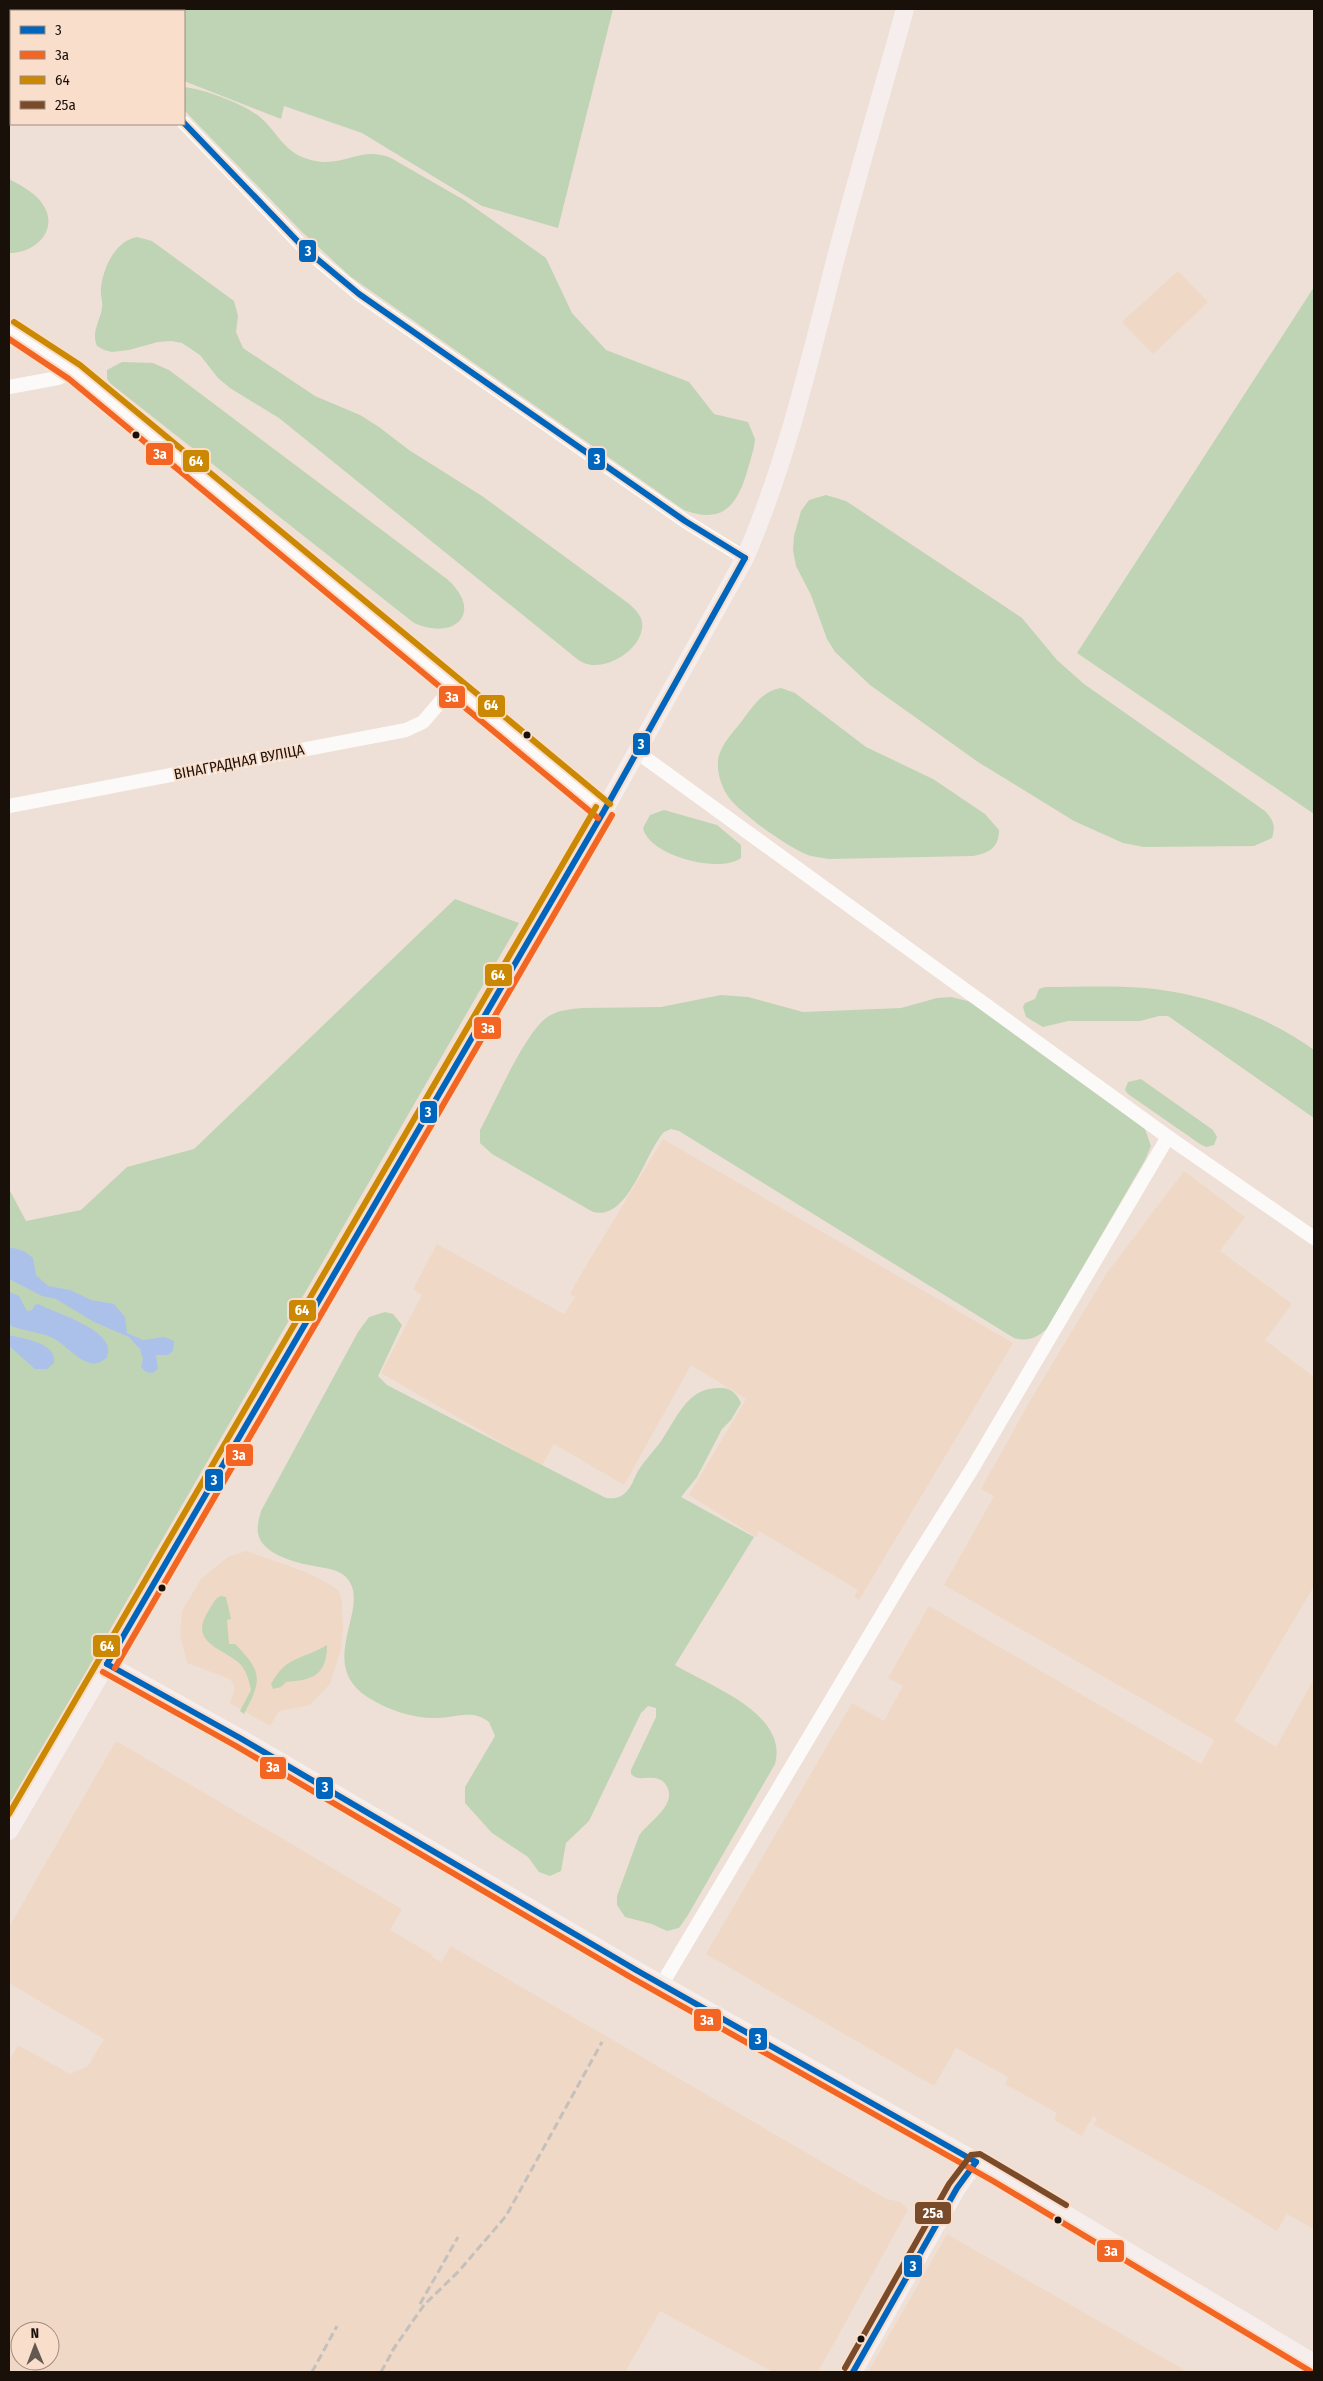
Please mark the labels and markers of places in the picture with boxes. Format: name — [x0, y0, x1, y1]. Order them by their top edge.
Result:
unlabelled marker — [131, 430, 141, 440]
unlabelled marker — [522, 730, 532, 740]
unlabelled marker — [157, 1583, 167, 1593]
unlabelled marker — [1053, 2215, 1063, 2225]
unlabelled marker — [856, 2334, 866, 2344]

